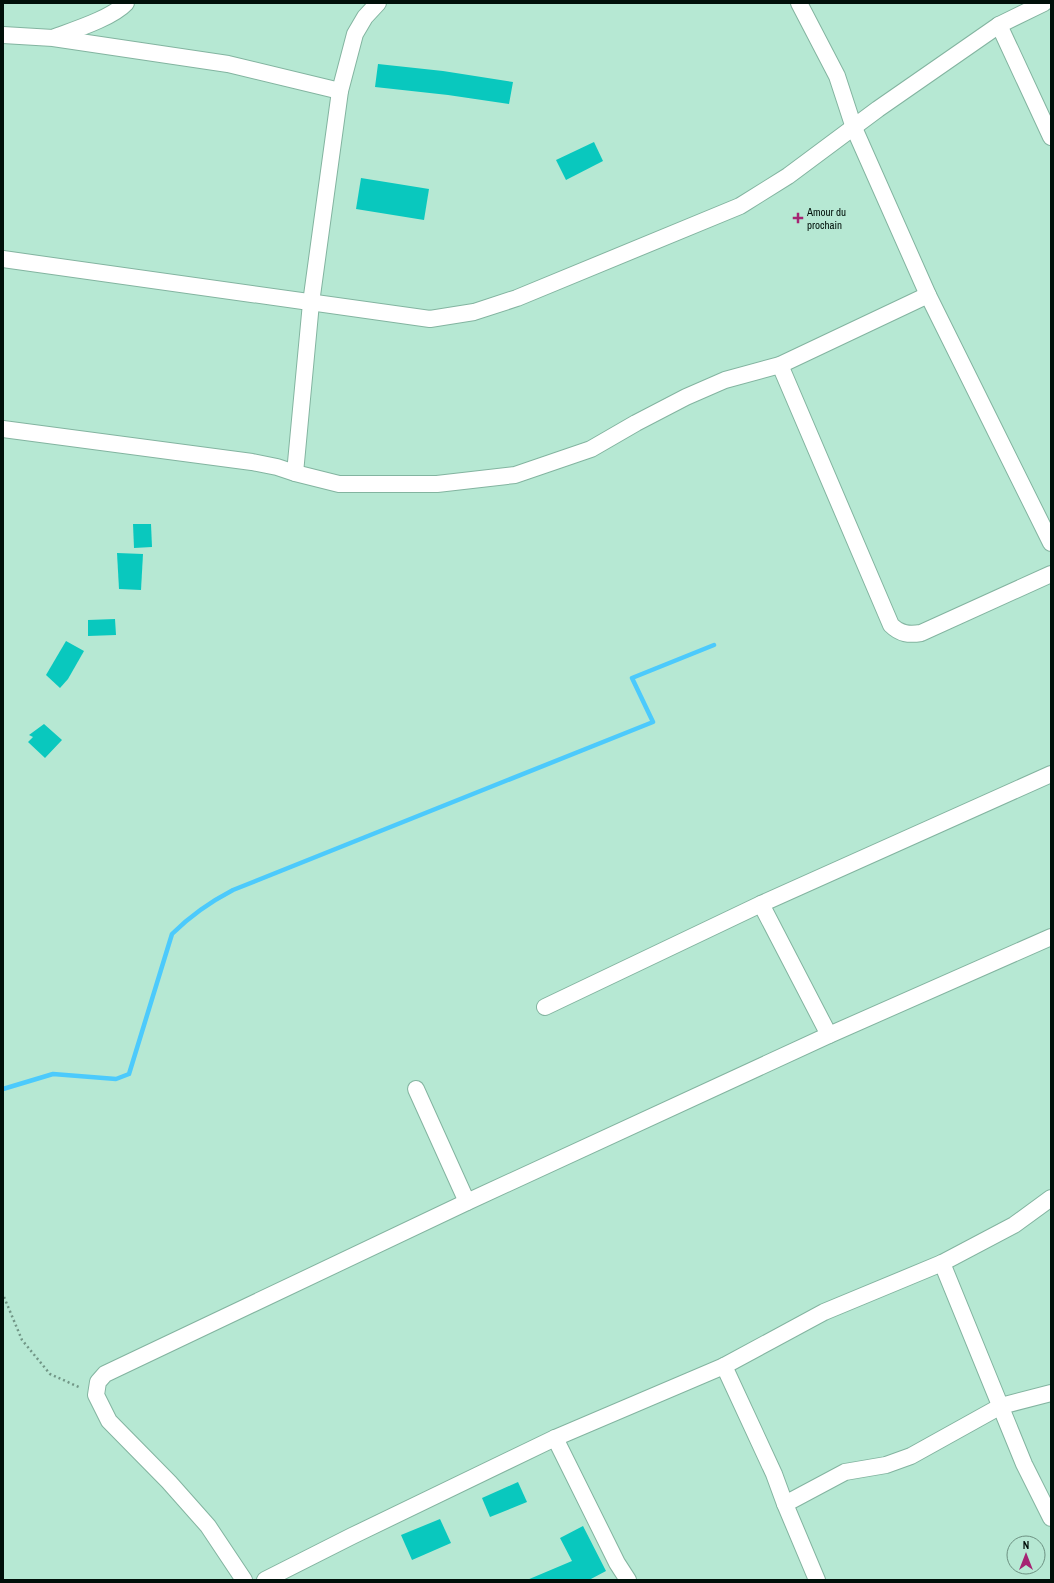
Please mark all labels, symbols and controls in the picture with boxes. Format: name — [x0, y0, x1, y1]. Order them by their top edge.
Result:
place label: Amour du prochain — [806, 205, 846, 232]
marker: Amour du prochain — [792, 212, 804, 224]
north arrow — [1006, 1535, 1046, 1575]
text: N — [1023, 1538, 1029, 1552]

